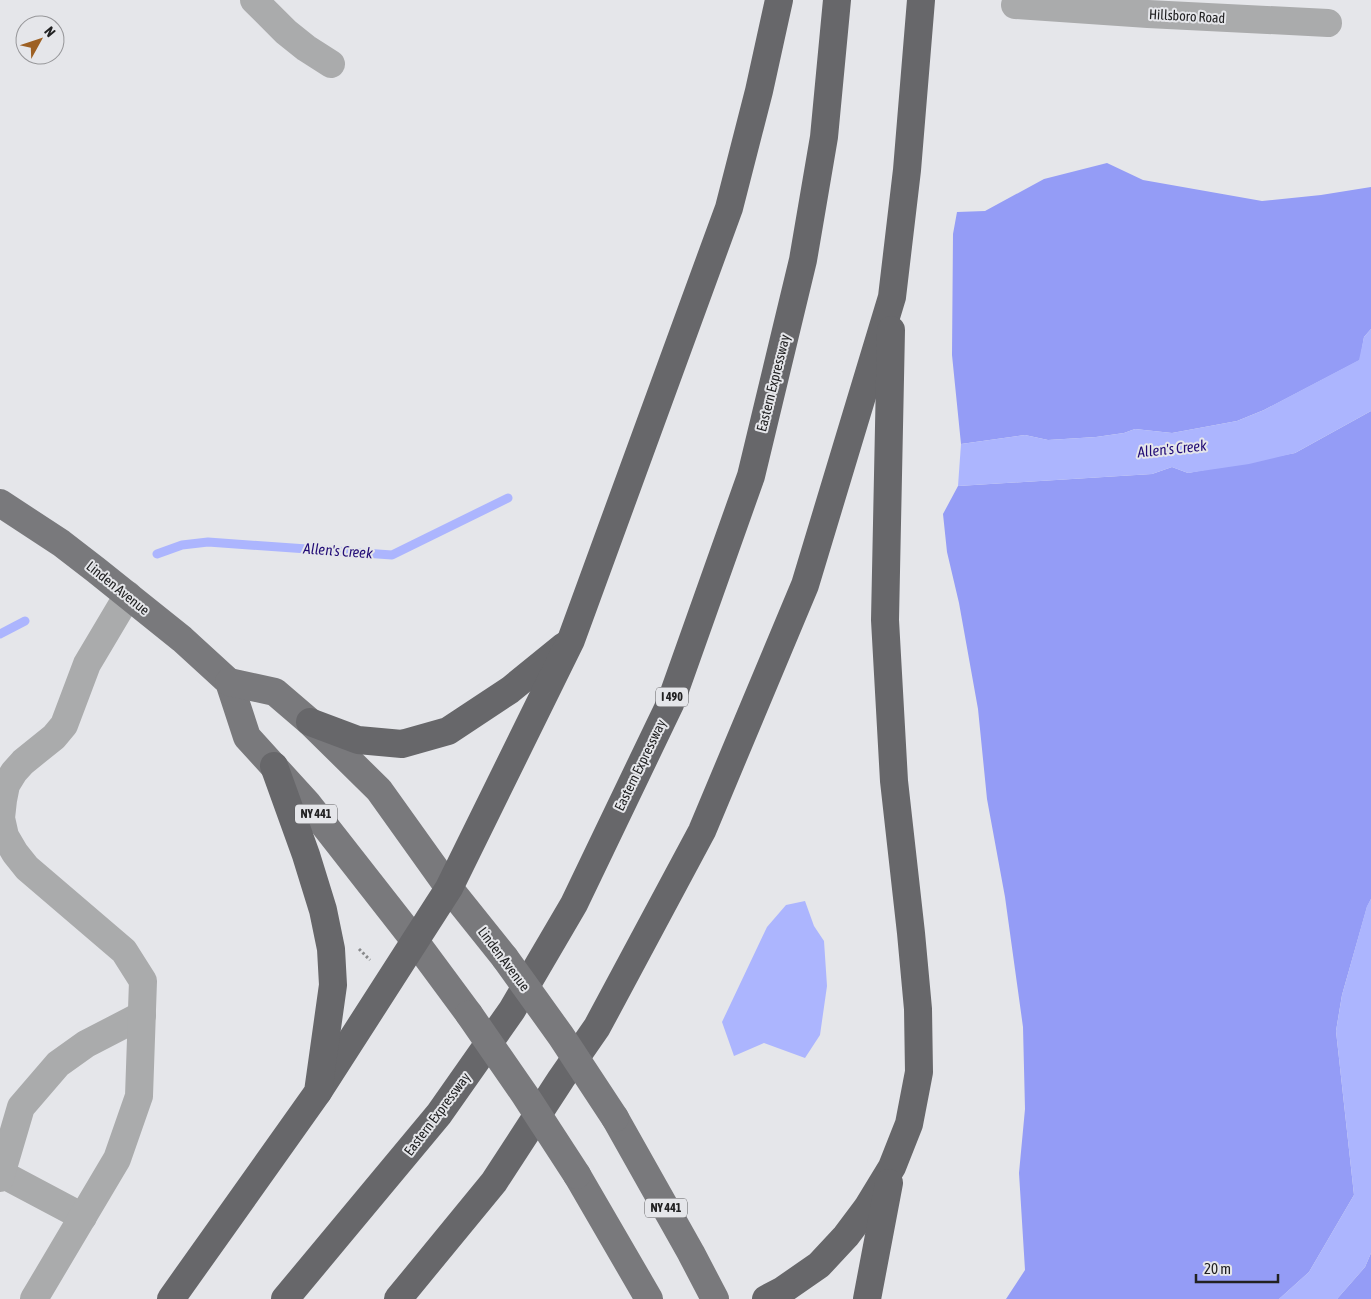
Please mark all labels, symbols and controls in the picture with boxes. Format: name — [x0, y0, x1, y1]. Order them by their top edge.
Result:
street label: Hillsboro Road — [1148, 6, 1226, 26]
north arrow — [15, 15, 65, 65]
text: N — [41, 23, 59, 40]
street label: Eastern Expressway — [753, 333, 793, 433]
water label: Allen's Creek — [1136, 436, 1208, 461]
water label: Allen's Creek — [302, 540, 374, 561]
street label: Linden Avenue — [83, 558, 153, 618]
road number: I 490 — [656, 688, 688, 706]
street label: Eastern Expressway — [611, 717, 669, 813]
road number: NY 441 — [295, 804, 337, 824]
street label: Linden Avenue — [475, 924, 533, 994]
street label: Eastern Expressway — [401, 1069, 474, 1159]
road number: NY 441 — [645, 1198, 687, 1218]
scale bar — [1196, 1252, 1278, 1284]
text: 20 m — [1204, 1260, 1231, 1277]

